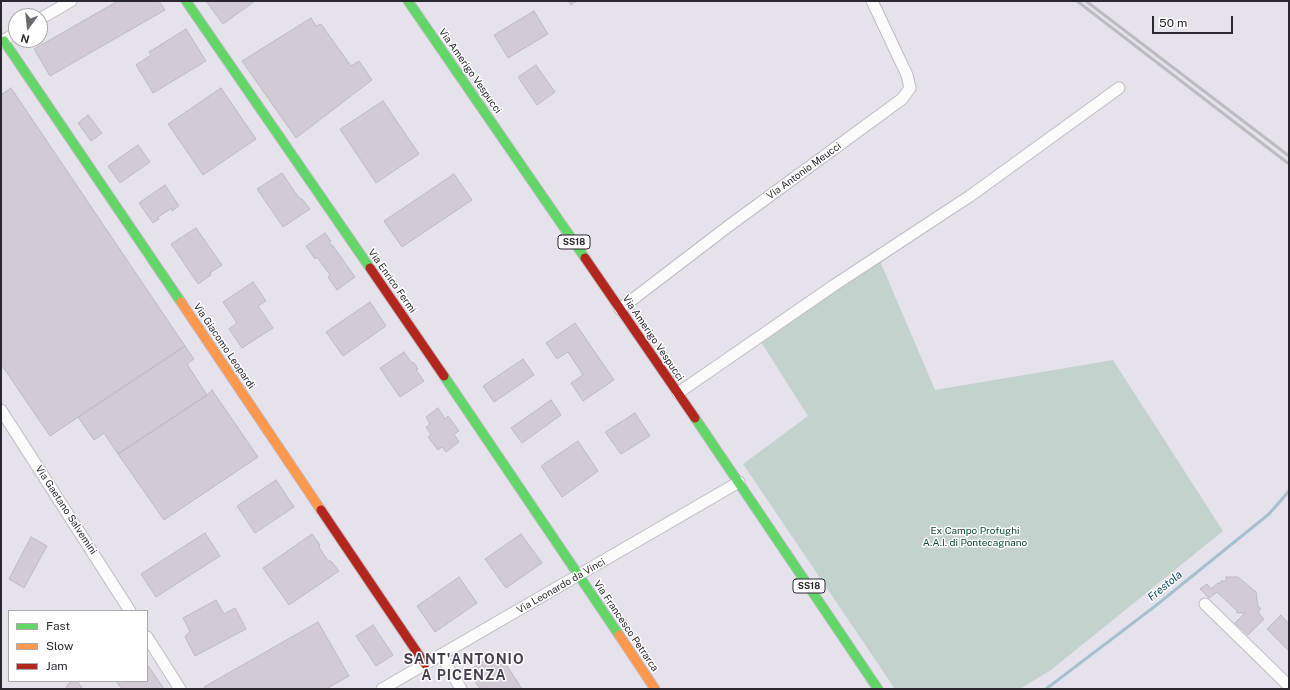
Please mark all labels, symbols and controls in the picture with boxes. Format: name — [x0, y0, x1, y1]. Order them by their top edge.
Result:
north arrow — [8, 8, 48, 48]
scale bar — [1154, 8, 1235, 34]
text: 50 m — [1159, 16, 1187, 30]
street label: Via Amerigo Vespucci — [436, 26, 504, 116]
text: N — [19, 32, 31, 46]
street label: Via Antonio Meucci — [764, 140, 844, 202]
road number: SS18 — [558, 235, 590, 249]
street label: Via Enrico Fermi — [365, 247, 419, 315]
street label: Via Amerigo Vespucci — [620, 293, 686, 383]
street label: Via Giacomo Leopardi — [191, 301, 257, 391]
street label: Via Gaetano Salvemini — [33, 463, 99, 557]
park label: Ex Campo Profughi A.A.I. di Pontecagnano — [923, 525, 1027, 548]
street label: Via Leonardo da Vinci — [515, 556, 607, 616]
water label: Frestola — [1145, 568, 1185, 604]
street label: Via Francesco Petrarca — [591, 578, 661, 674]
road number: SS18 — [793, 579, 825, 593]
legend — [8, 610, 148, 682]
text: Fast — [46, 619, 70, 633]
text: Slow — [46, 639, 73, 653]
district label: SANT'ANTONIO A PICENZA — [403, 652, 525, 684]
text: Jam — [46, 659, 68, 673]

